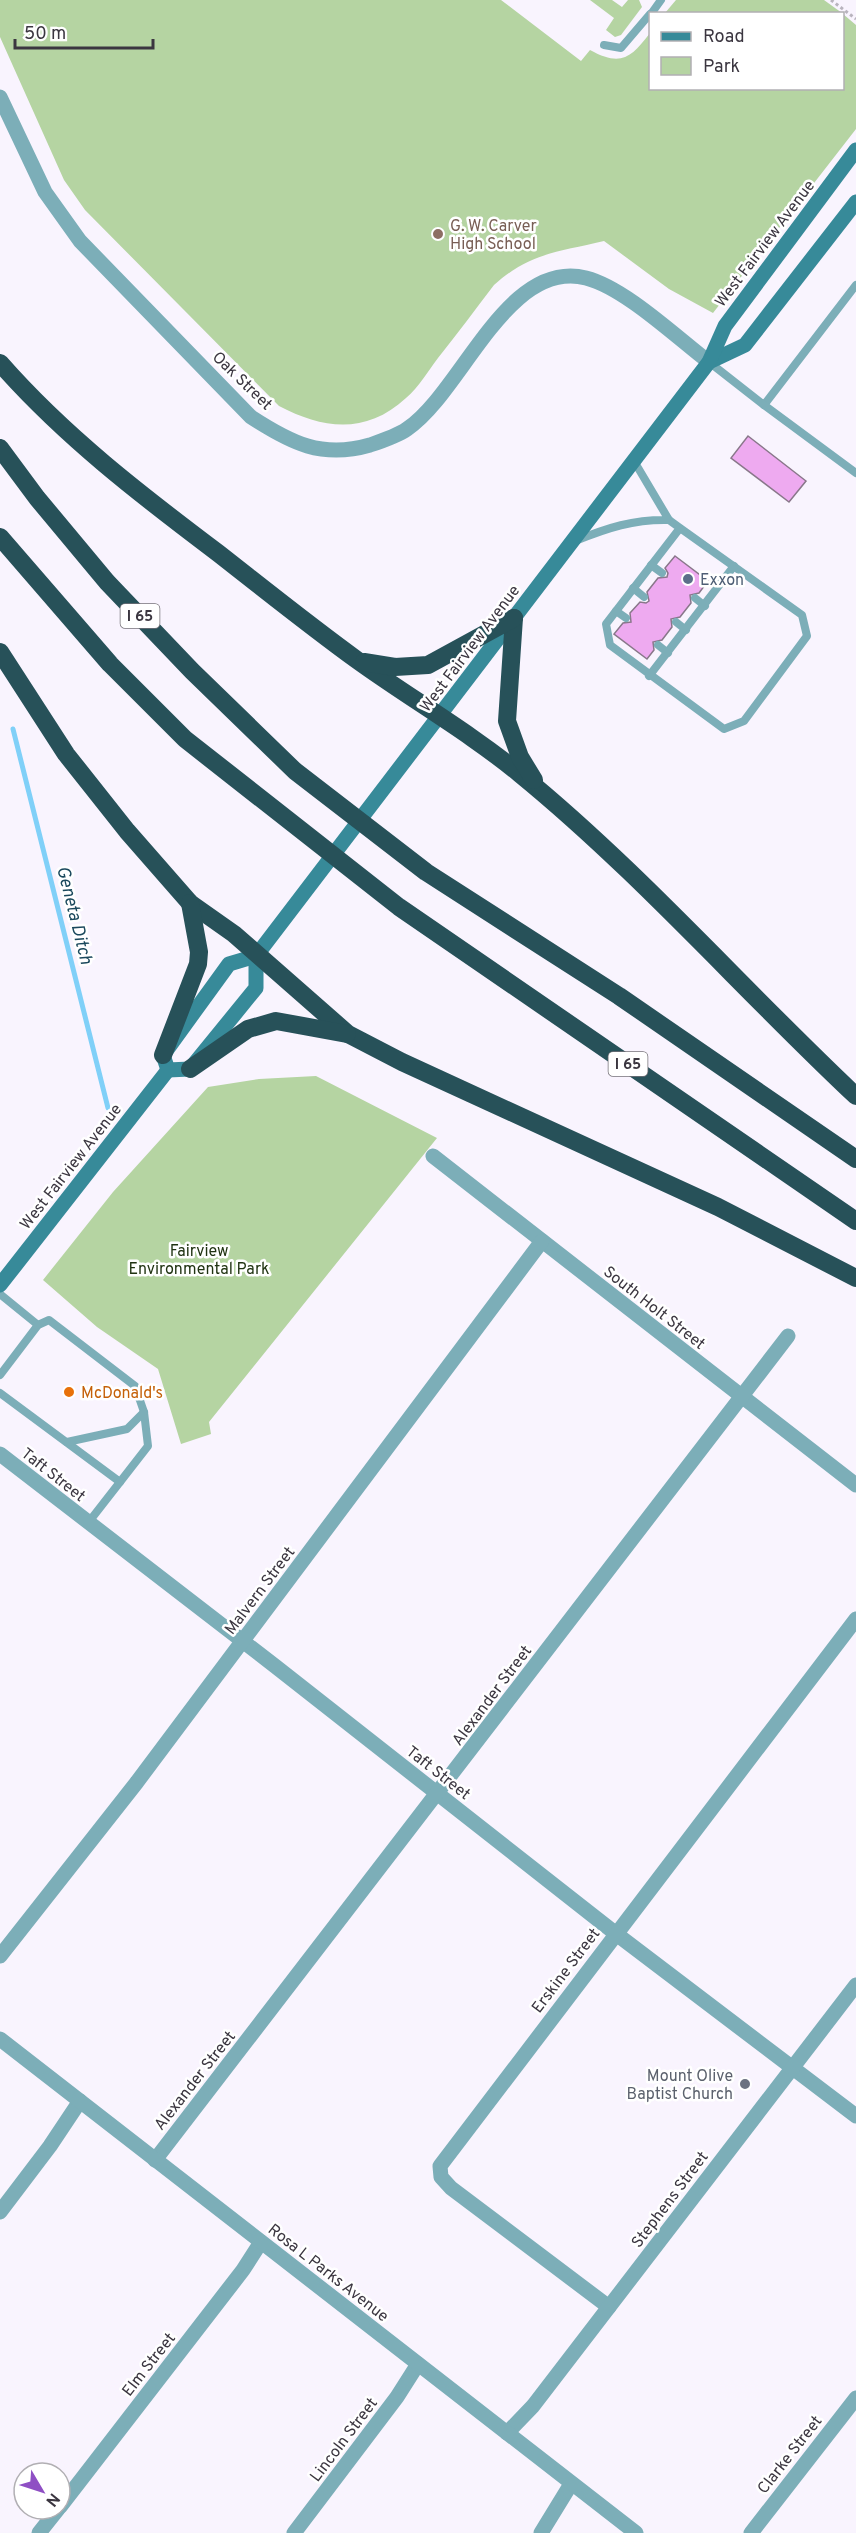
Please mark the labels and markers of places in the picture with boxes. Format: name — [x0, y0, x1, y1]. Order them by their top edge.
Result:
place label: G. W. Carver High School — [450, 217, 537, 255]
marker: G. W. Carver High School — [431, 227, 445, 241]
place label: Exxon — [700, 571, 744, 591]
marker: Exxon — [681, 572, 695, 586]
place label: McDonald's — [81, 1384, 163, 1404]
marker: McDonald's — [62, 1385, 76, 1399]
place label: Mount Olive Baptist Church — [627, 2067, 733, 2105]
marker: Mount Olive Baptist Church — [738, 2077, 752, 2091]

